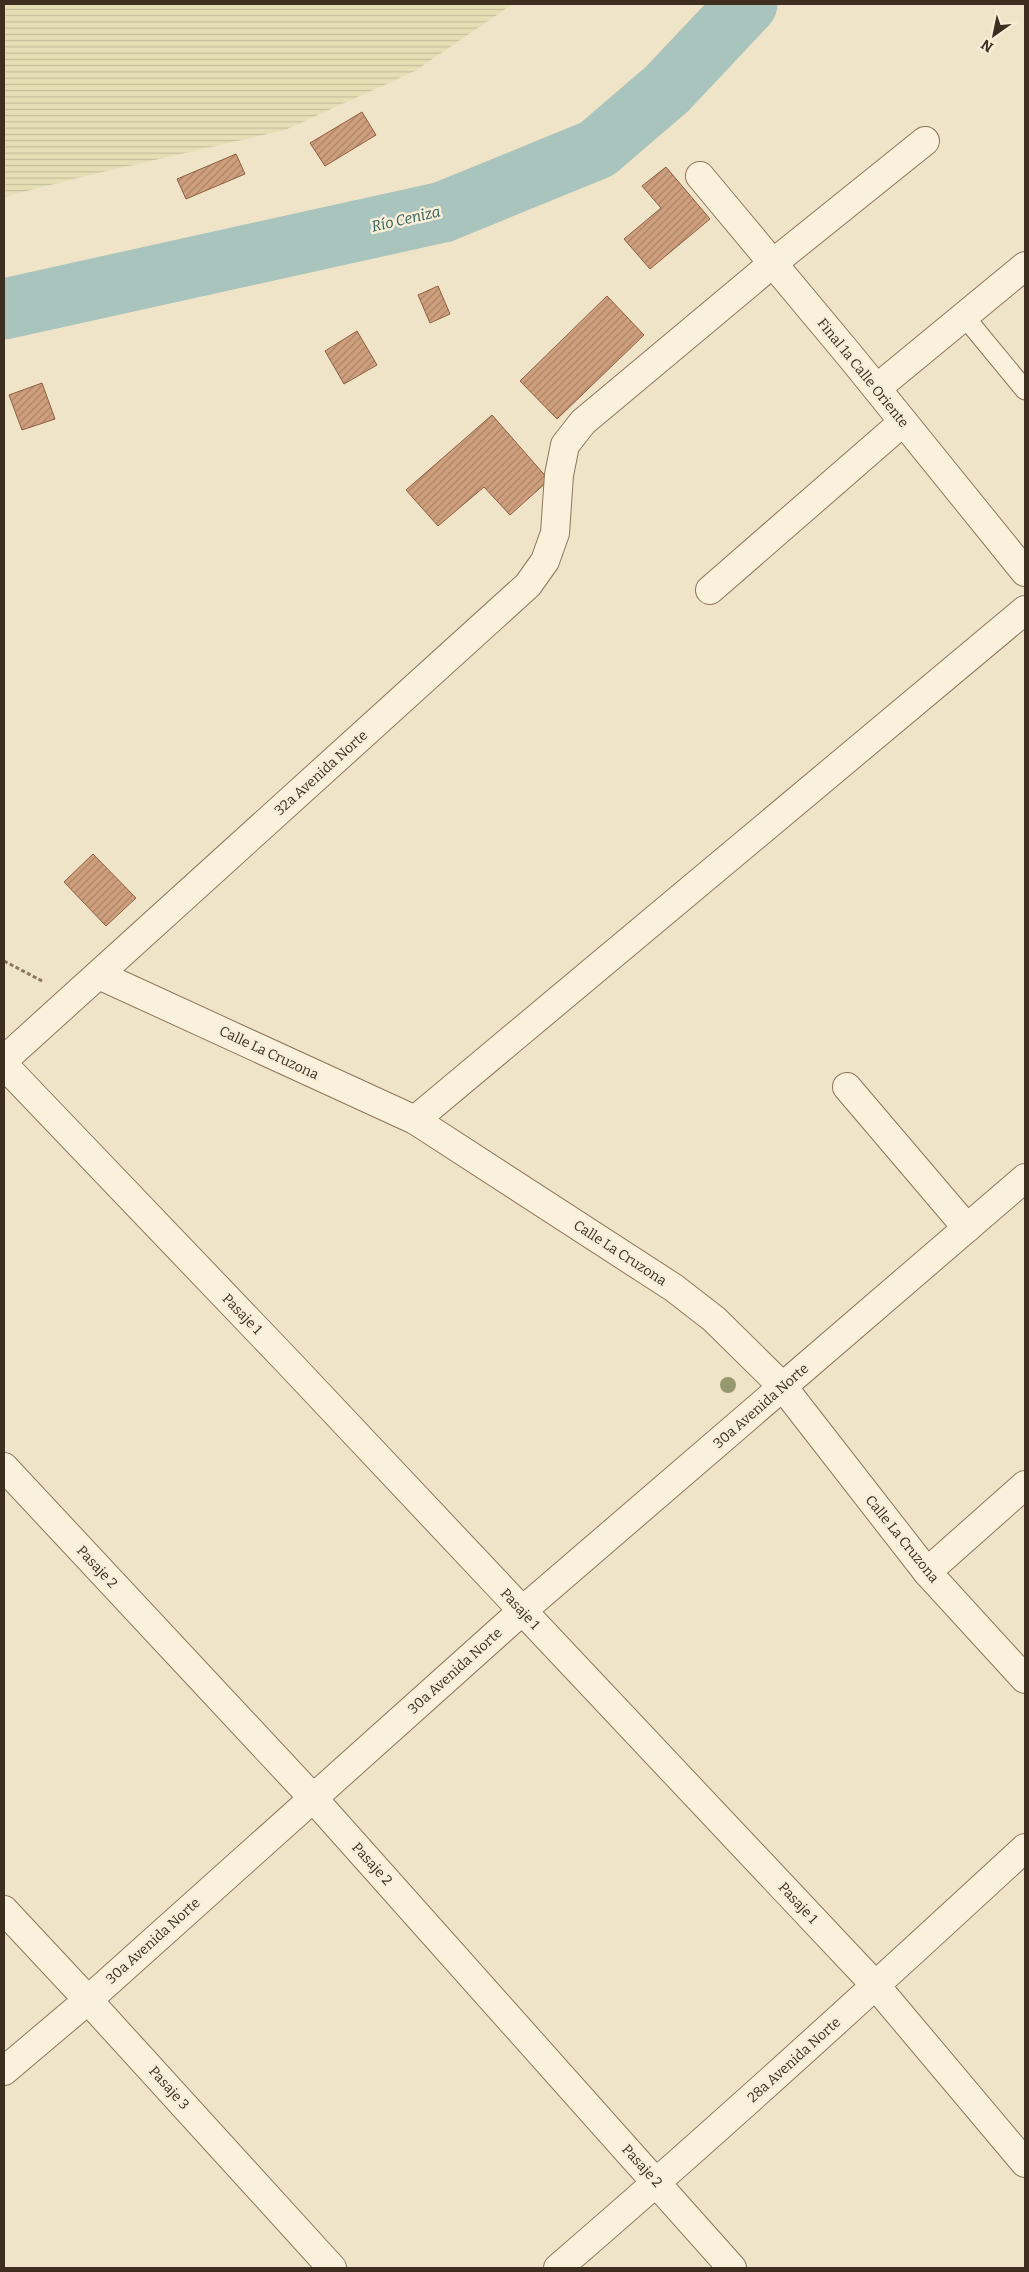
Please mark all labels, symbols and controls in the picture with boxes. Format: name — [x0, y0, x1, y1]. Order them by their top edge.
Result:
north arrow — [969, 10, 1019, 60]
text: N — [978, 35, 996, 56]
water label: Río Ceniza — [370, 202, 442, 236]
street label: Final 1a Calle Oriente — [814, 315, 912, 431]
street label: 32a Avenida Norte — [271, 727, 371, 819]
street label: Calle La Cruzona — [217, 1023, 322, 1084]
street label: Calle La Cruzona — [570, 1217, 670, 1290]
street label: Pasaje 1 — [219, 1290, 266, 1338]
street label: 30a Avenida Norte — [710, 1360, 812, 1452]
street label: Calle La Cruzona — [862, 1492, 943, 1586]
street label: Pasaje 2 — [73, 1542, 121, 1592]
street label: Pasaje 1 — [497, 1585, 543, 1633]
street label: 30a Avenida Norte — [404, 1624, 506, 1718]
street label: Pasaje 2 — [348, 1839, 396, 1889]
street label: Pasaje 1 — [775, 1879, 821, 1927]
street label: 30a Avenida Norte — [102, 1894, 204, 1988]
street label: 28a Avenida Norte — [744, 2014, 844, 2106]
street label: Pasaje 3 — [145, 2063, 193, 2113]
street label: Pasaje 2 — [618, 2141, 666, 2191]

